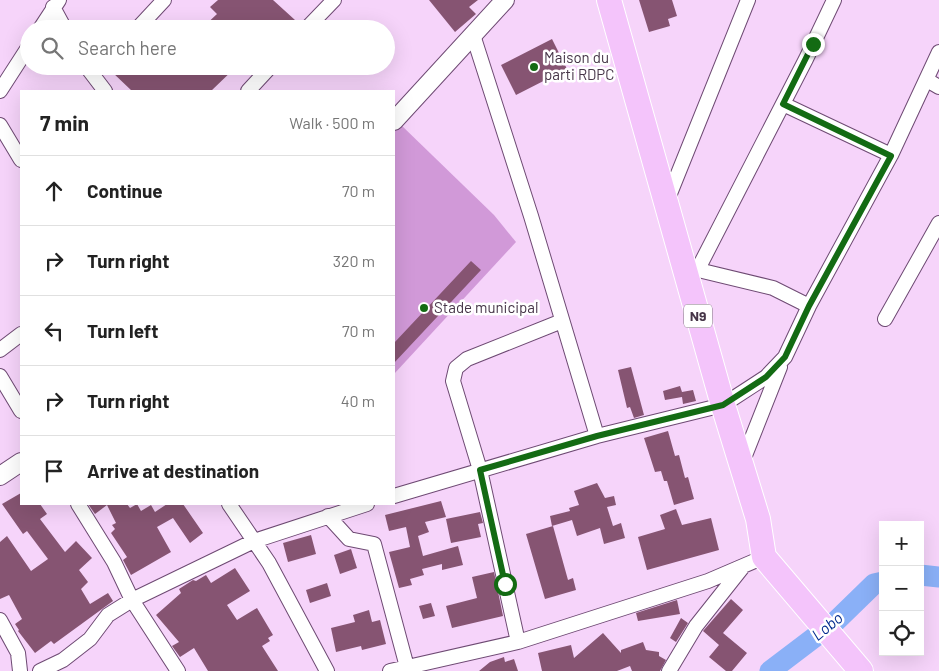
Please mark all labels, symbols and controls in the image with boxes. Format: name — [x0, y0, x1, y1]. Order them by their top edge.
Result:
search box — [20, 20, 395, 75]
route end — [802, 33, 825, 56]
icon: search — [38, 34, 66, 62]
text: Search here — [78, 36, 177, 59]
place label: Maison du parti RDPC — [544, 48, 614, 83]
marker: Maison du parti RDPC — [528, 61, 540, 73]
text: 7 min — [40, 110, 89, 135]
text: Walk · 500 m — [289, 113, 375, 132]
icon: ahead — [40, 177, 68, 205]
text: Continue — [87, 179, 163, 202]
text: 70 m — [342, 181, 375, 200]
icon: right — [40, 247, 68, 275]
text: Turn right — [87, 249, 169, 272]
text: 320 m — [333, 251, 375, 270]
place label: Stade municipal — [434, 298, 538, 316]
marker: Stade municipal — [418, 302, 430, 314]
road number: N9 — [684, 304, 712, 328]
icon: left — [40, 317, 68, 345]
text: Turn left — [87, 319, 158, 342]
text: 70 m — [342, 321, 375, 340]
icon: right — [40, 387, 68, 415]
text: Turn right — [87, 389, 169, 412]
text: 40 m — [341, 391, 375, 410]
icon: arrive — [40, 457, 68, 485]
text: Arrive at destination — [87, 459, 259, 482]
map controls — [879, 521, 924, 656]
button: + — [879, 521, 924, 566]
button: − — [879, 566, 924, 611]
route start — [494, 573, 517, 596]
water label: Lobo — [807, 607, 846, 644]
button: locate — [879, 611, 924, 656]

